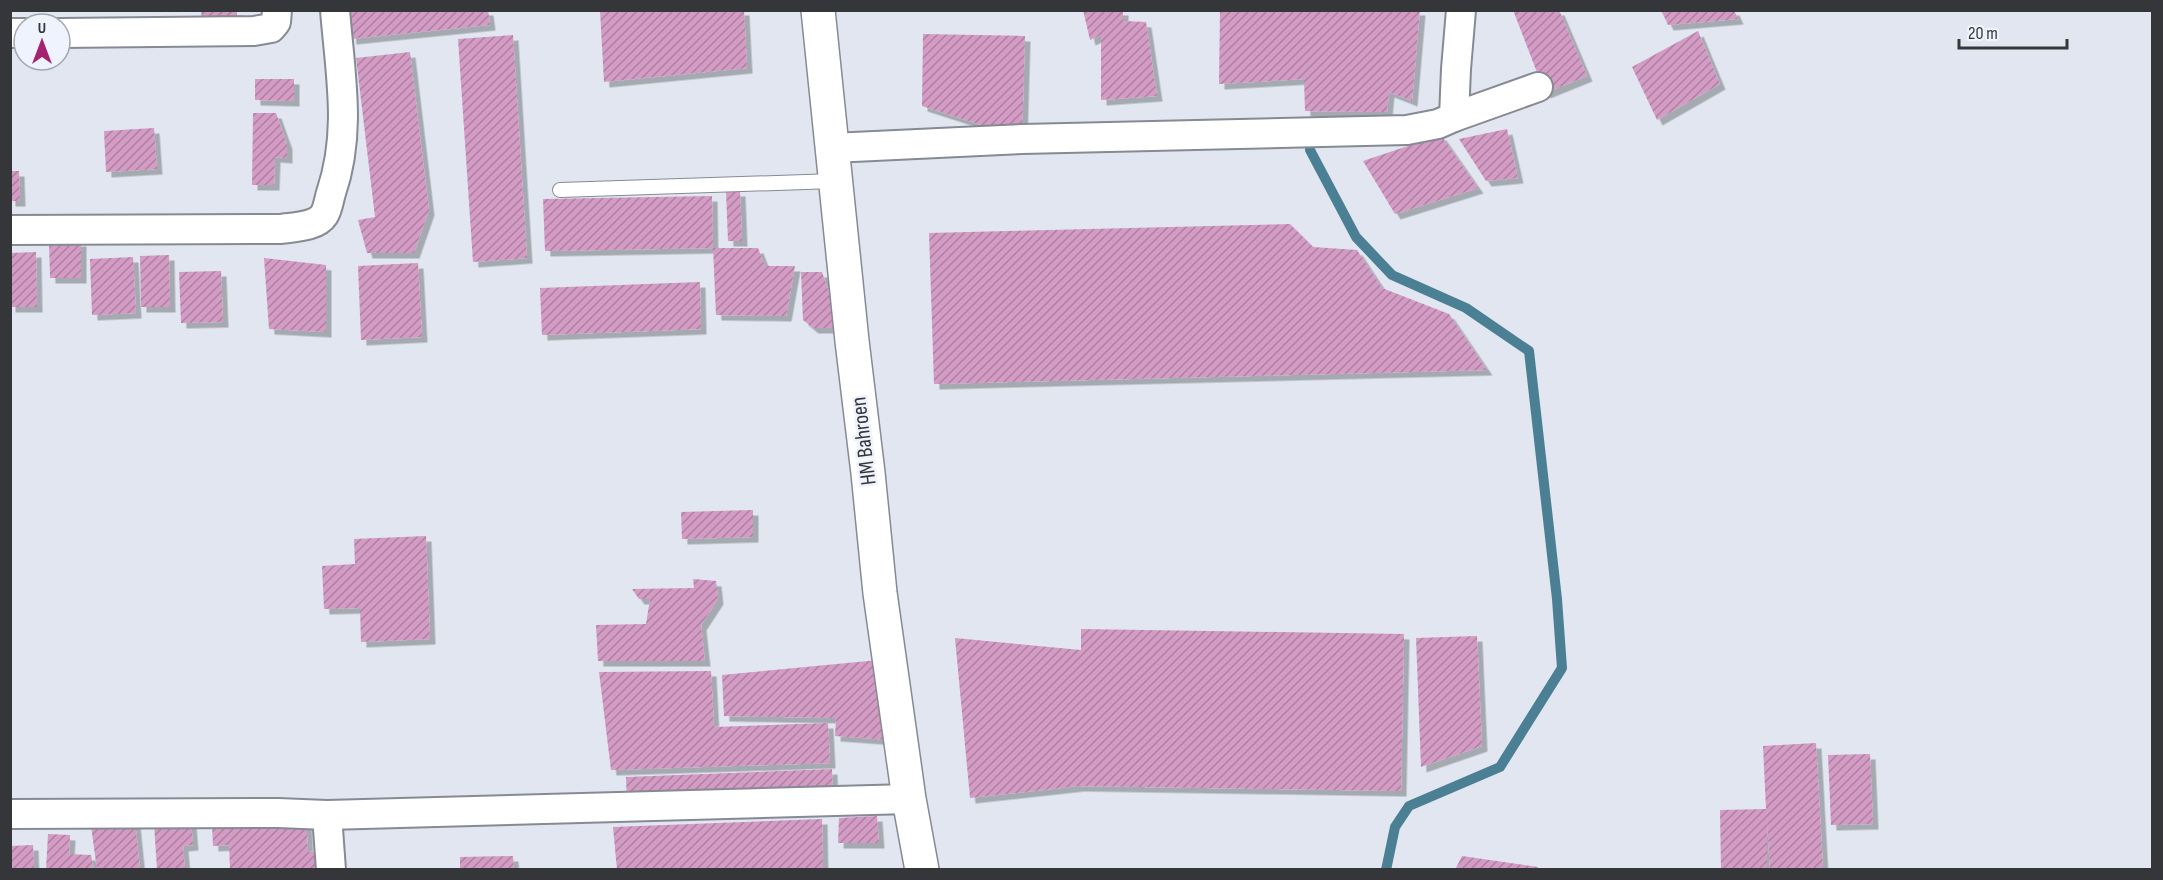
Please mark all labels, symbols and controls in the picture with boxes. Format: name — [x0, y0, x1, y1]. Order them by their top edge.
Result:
north arrow — [12, 12, 72, 72]
scale bar — [1959, 12, 2067, 50]
text: U — [38, 19, 46, 38]
text: 20 m — [1968, 23, 1998, 44]
street label: HM Bahroen — [845, 395, 883, 487]

